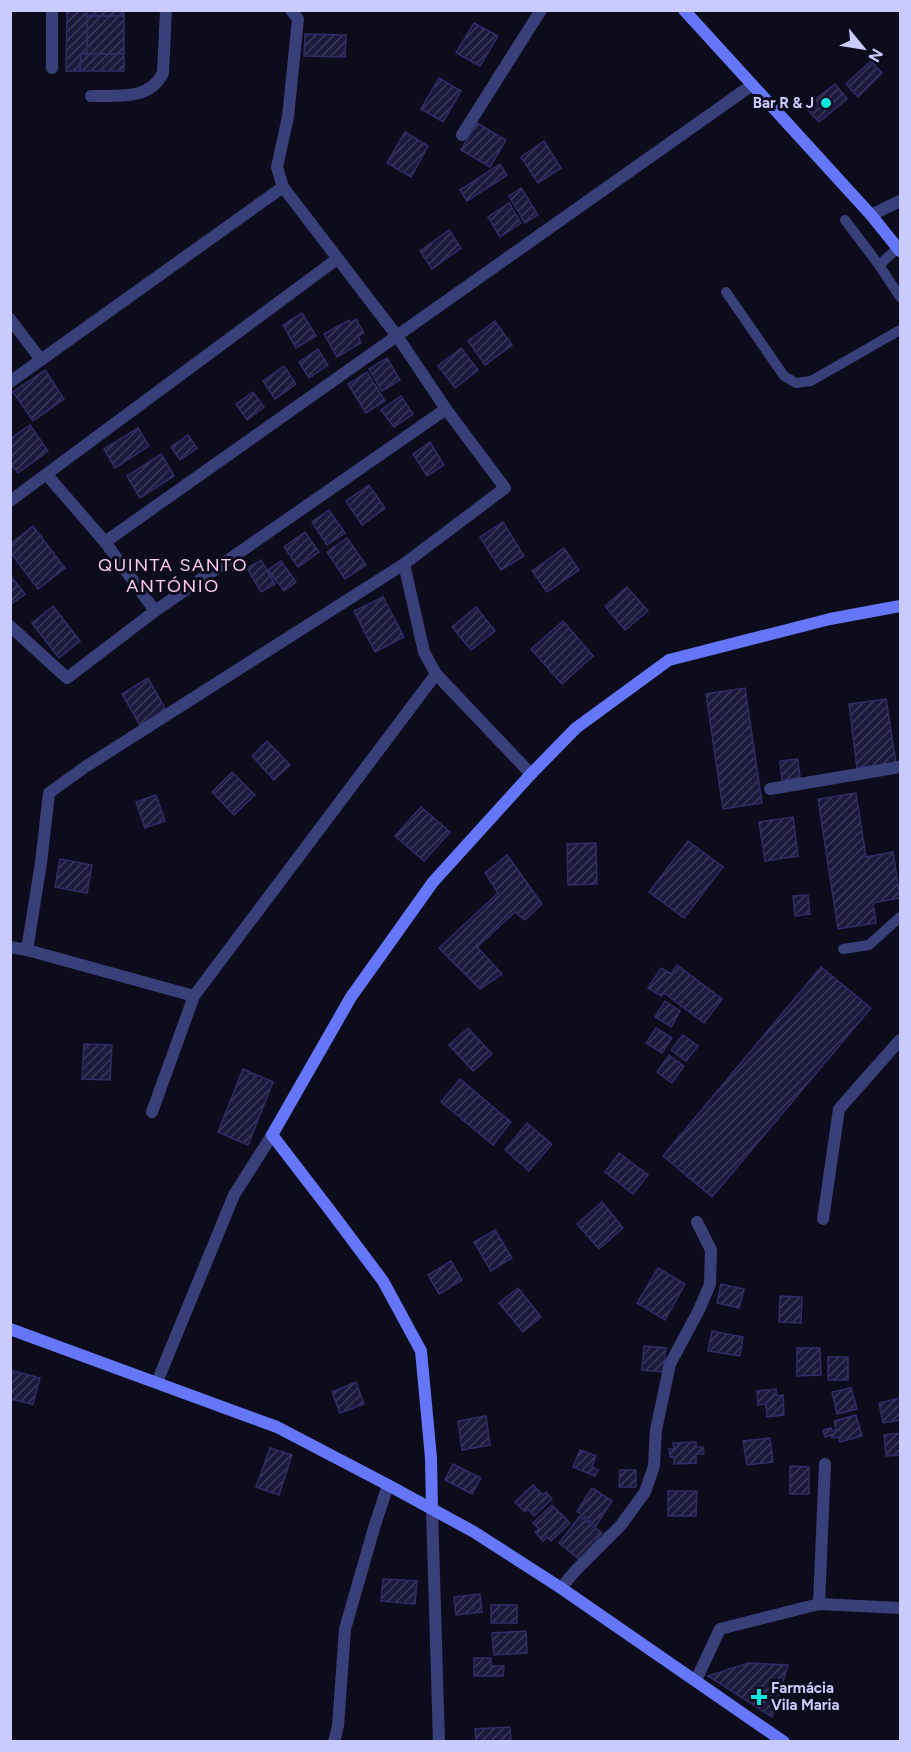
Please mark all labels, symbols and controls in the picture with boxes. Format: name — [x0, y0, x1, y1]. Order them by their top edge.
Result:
north arrow — [833, 18, 893, 78]
text: N — [864, 45, 887, 65]
place label: Bar R & J — [753, 94, 814, 112]
marker: Bar R & J — [819, 96, 833, 110]
district label: QUINTA SANTO ANTÓNIO — [98, 554, 248, 597]
place label: Farmácia Vila Maria — [771, 1679, 839, 1714]
marker: Farmácia Vila Maria — [752, 1690, 766, 1704]

